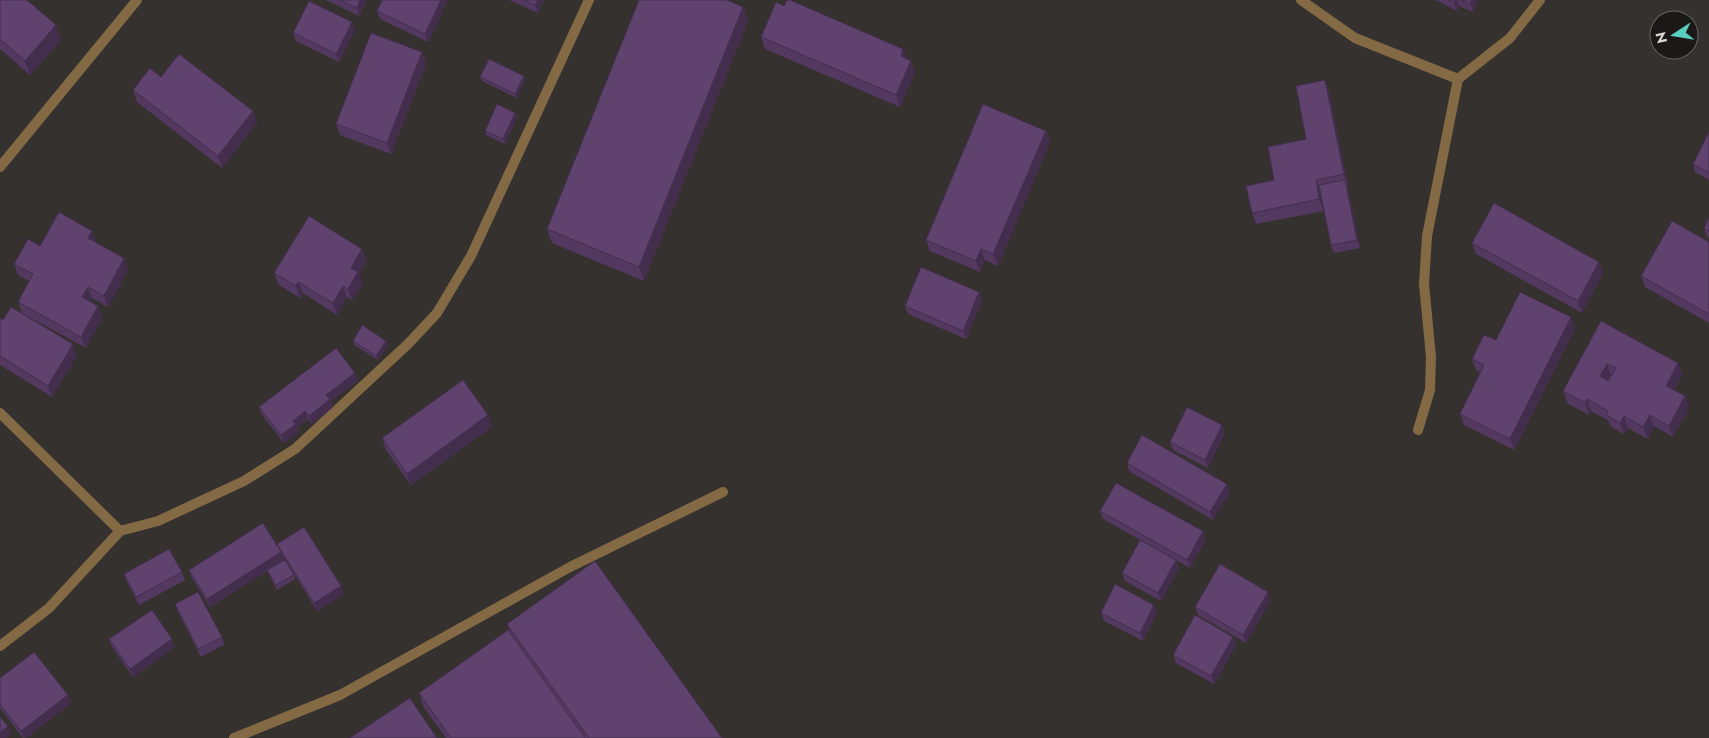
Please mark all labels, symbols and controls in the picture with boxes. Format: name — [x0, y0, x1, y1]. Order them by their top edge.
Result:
north arrow — [1649, 10, 1699, 60]
text: N — [1650, 30, 1672, 45]

